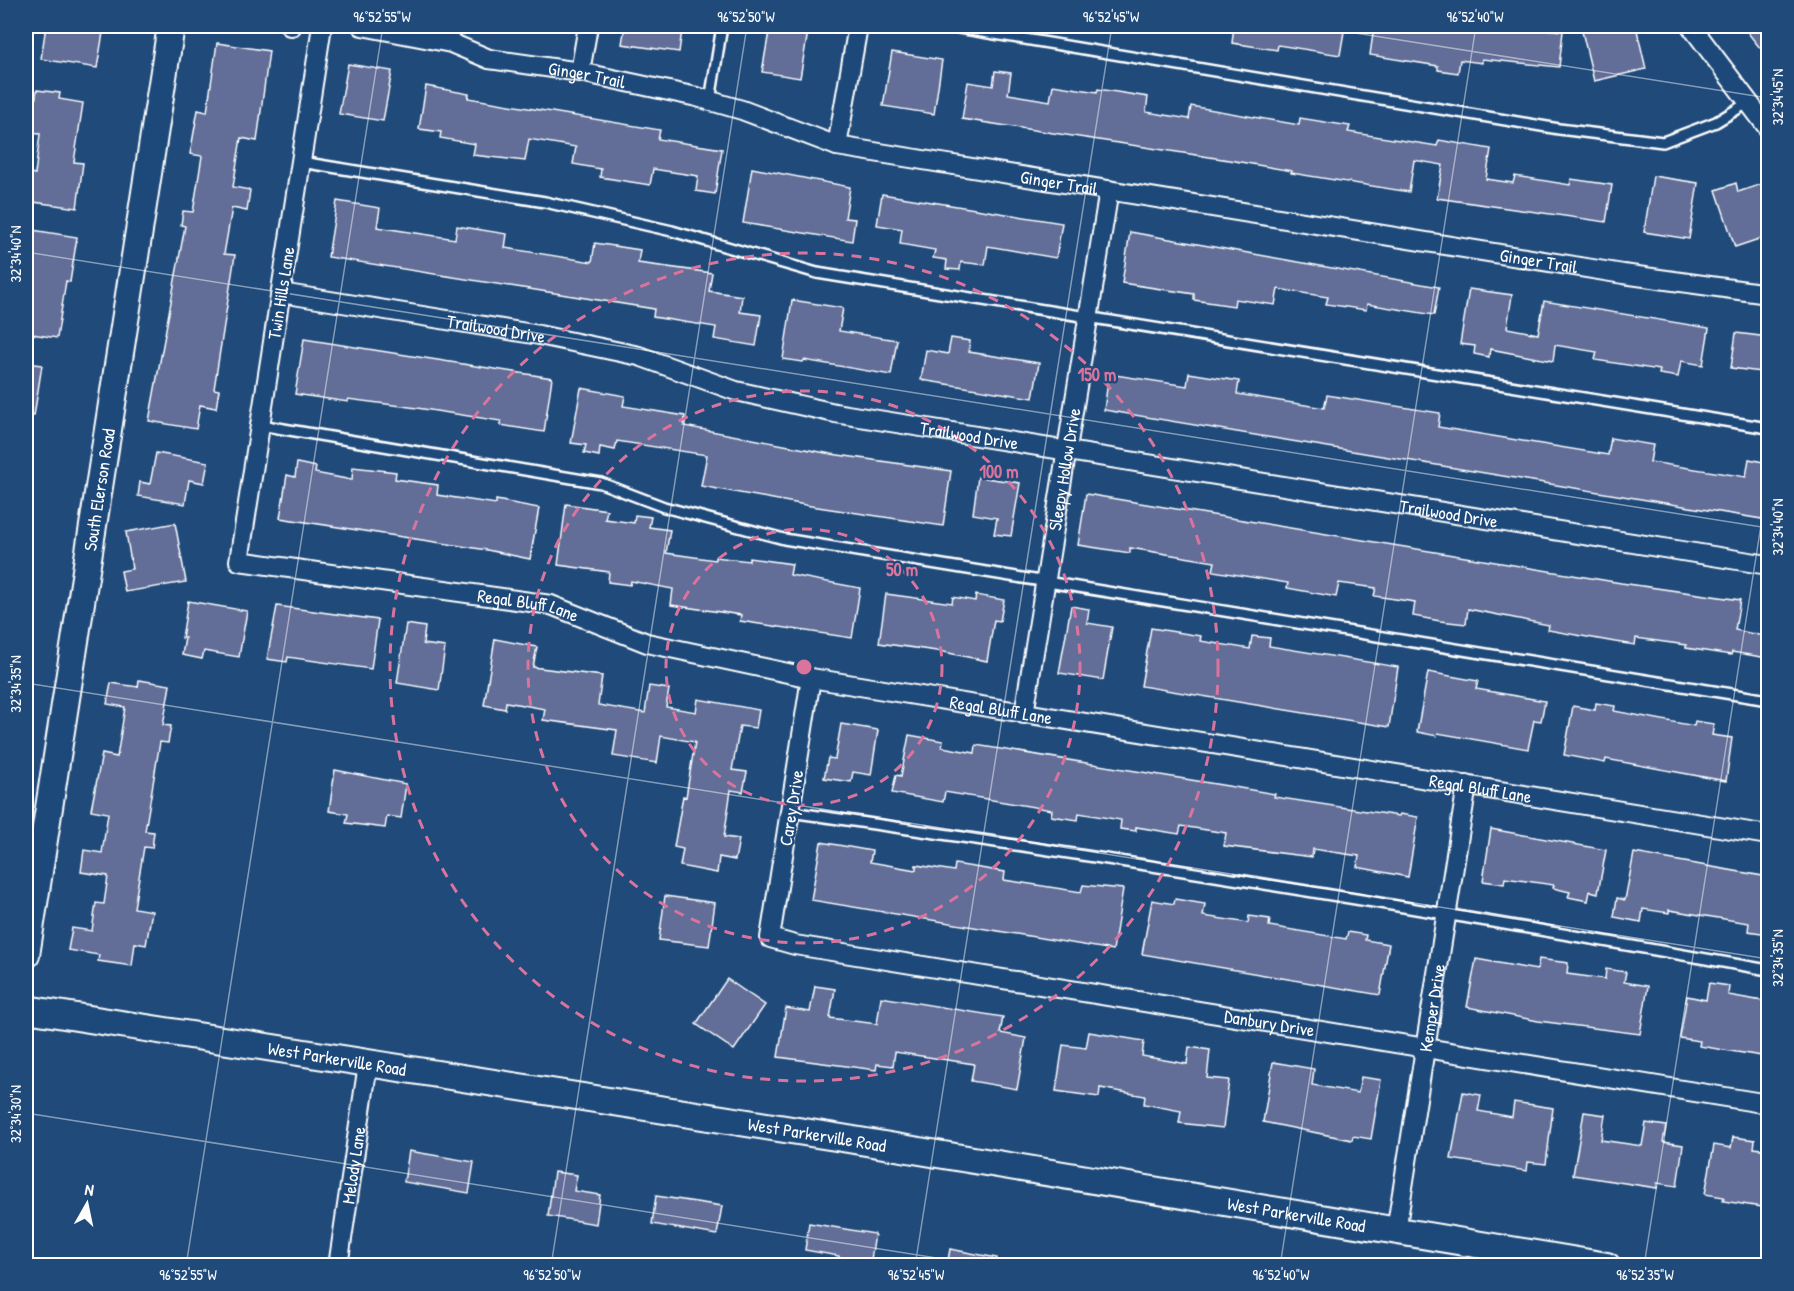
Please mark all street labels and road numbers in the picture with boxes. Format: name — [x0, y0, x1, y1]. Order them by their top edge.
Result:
street label: Ginger Trail — [547, 55, 628, 94]
street label: Ginger Trail — [1019, 164, 1100, 201]
street label: Ginger Trail — [1498, 242, 1580, 279]
street label: Twin Hills Lane — [261, 245, 301, 341]
street label: Trailwood Drive — [445, 308, 548, 349]
street label: Sleepy Hollow Drive — [1041, 406, 1086, 532]
street label: Trailwood Drive — [918, 415, 1020, 455]
street label: South Elerson Road — [77, 427, 121, 553]
street label: Trailwood Drive — [1398, 493, 1500, 533]
street label: Regal Bluff Lane — [476, 582, 583, 627]
street label: Regal Bluff Lane — [948, 688, 1054, 730]
street label: Regal Bluff Lane — [1428, 767, 1534, 809]
street label: Carey Drive — [773, 768, 809, 848]
street label: Kemper Drive — [1412, 962, 1451, 1054]
street label: Danbury Drive — [1223, 1003, 1316, 1042]
street label: West Parkerville Road — [266, 1035, 408, 1081]
street label: West Parkerville Road — [746, 1111, 888, 1158]
street label: Melody Lane — [335, 1125, 371, 1205]
street label: West Parkerville Road — [1226, 1190, 1367, 1238]

